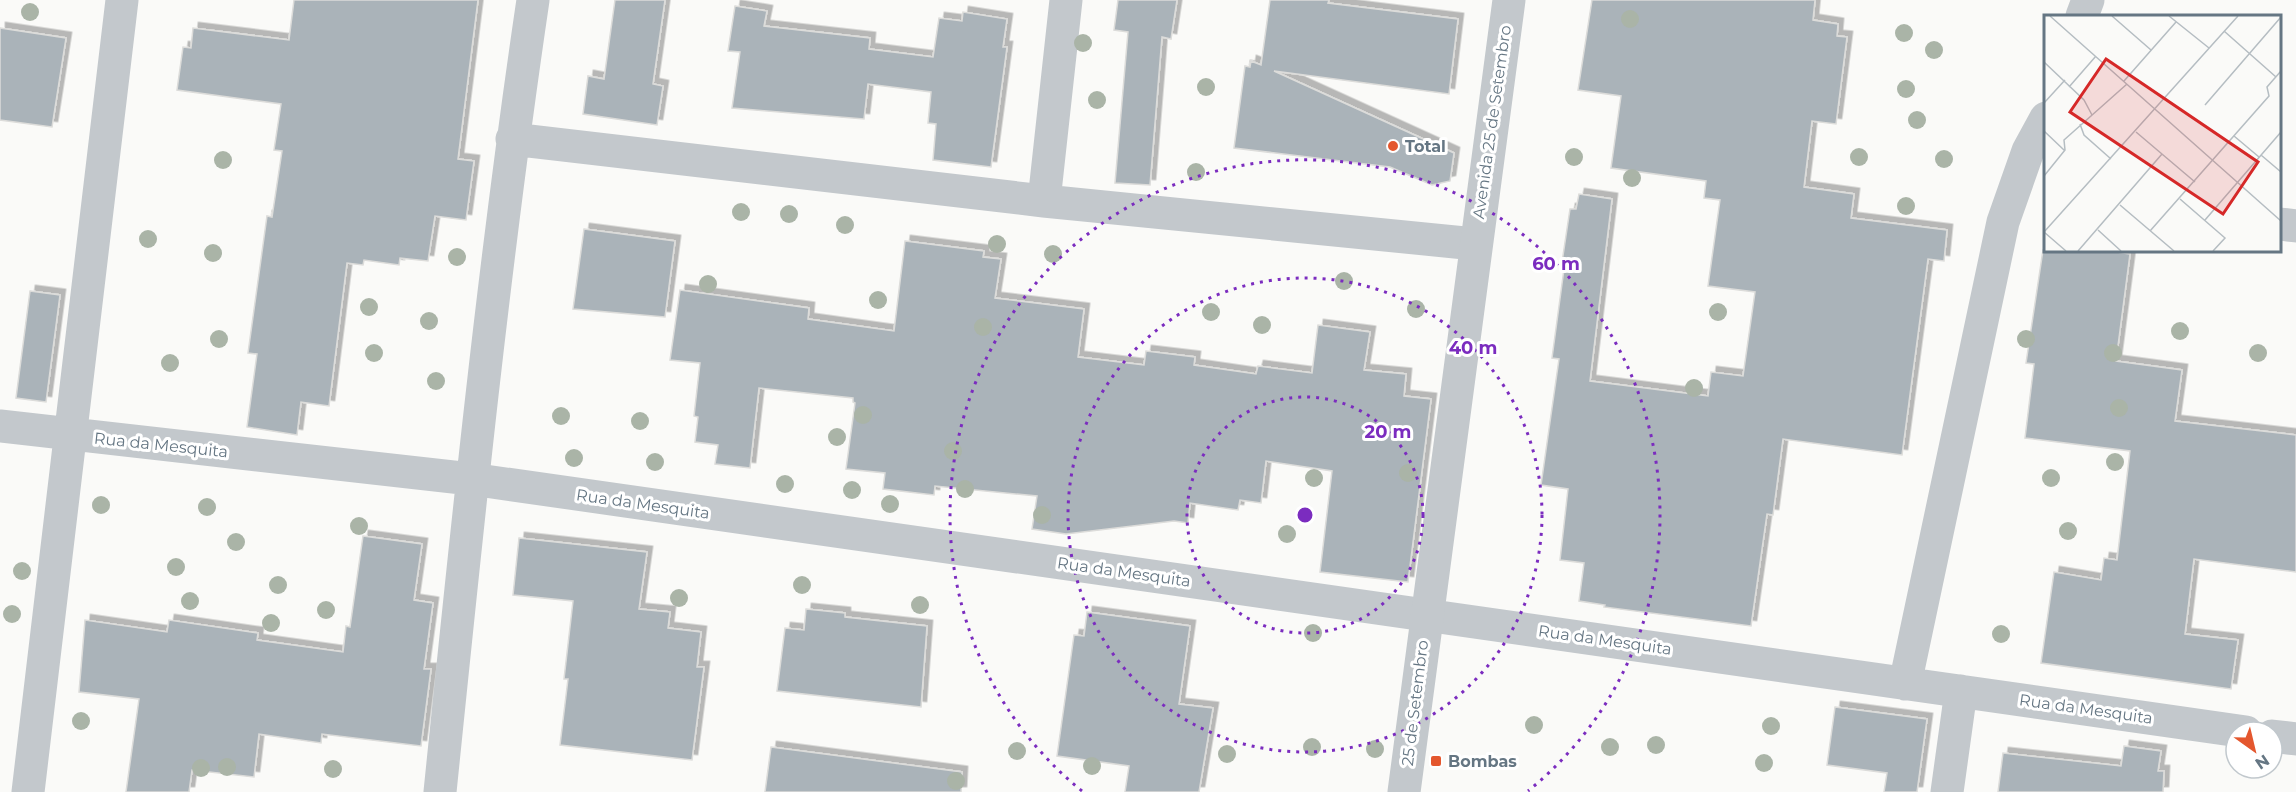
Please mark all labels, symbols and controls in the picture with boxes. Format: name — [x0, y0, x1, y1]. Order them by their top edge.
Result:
inset map — [2044, 15, 2281, 252]
street label: Avenida 25 de Setembro — [1469, 24, 1515, 220]
place label: Total — [1405, 137, 1446, 156]
marker: Total — [1386, 139, 1400, 153]
text: 60 m — [1532, 253, 1580, 275]
text: 40 m — [1449, 337, 1497, 359]
text: 20 m — [1365, 421, 1411, 443]
street label: Rua da Mesquita — [93, 429, 229, 461]
street label: Rua da Mesquita — [575, 485, 711, 523]
centre of rings — [1295, 505, 1315, 525]
street label: Rua da Mesquita — [1056, 553, 1192, 591]
street label: Rua da Mesquita — [1537, 621, 1673, 659]
street label: 25 de Setembro — [1398, 639, 1432, 767]
street label: Rua da Mesquita — [2018, 690, 2154, 728]
north arrow — [2224, 720, 2284, 780]
text: N — [2251, 751, 2273, 774]
place label: Bombas — [1448, 752, 1517, 771]
marker: Bombas — [1429, 754, 1443, 768]

